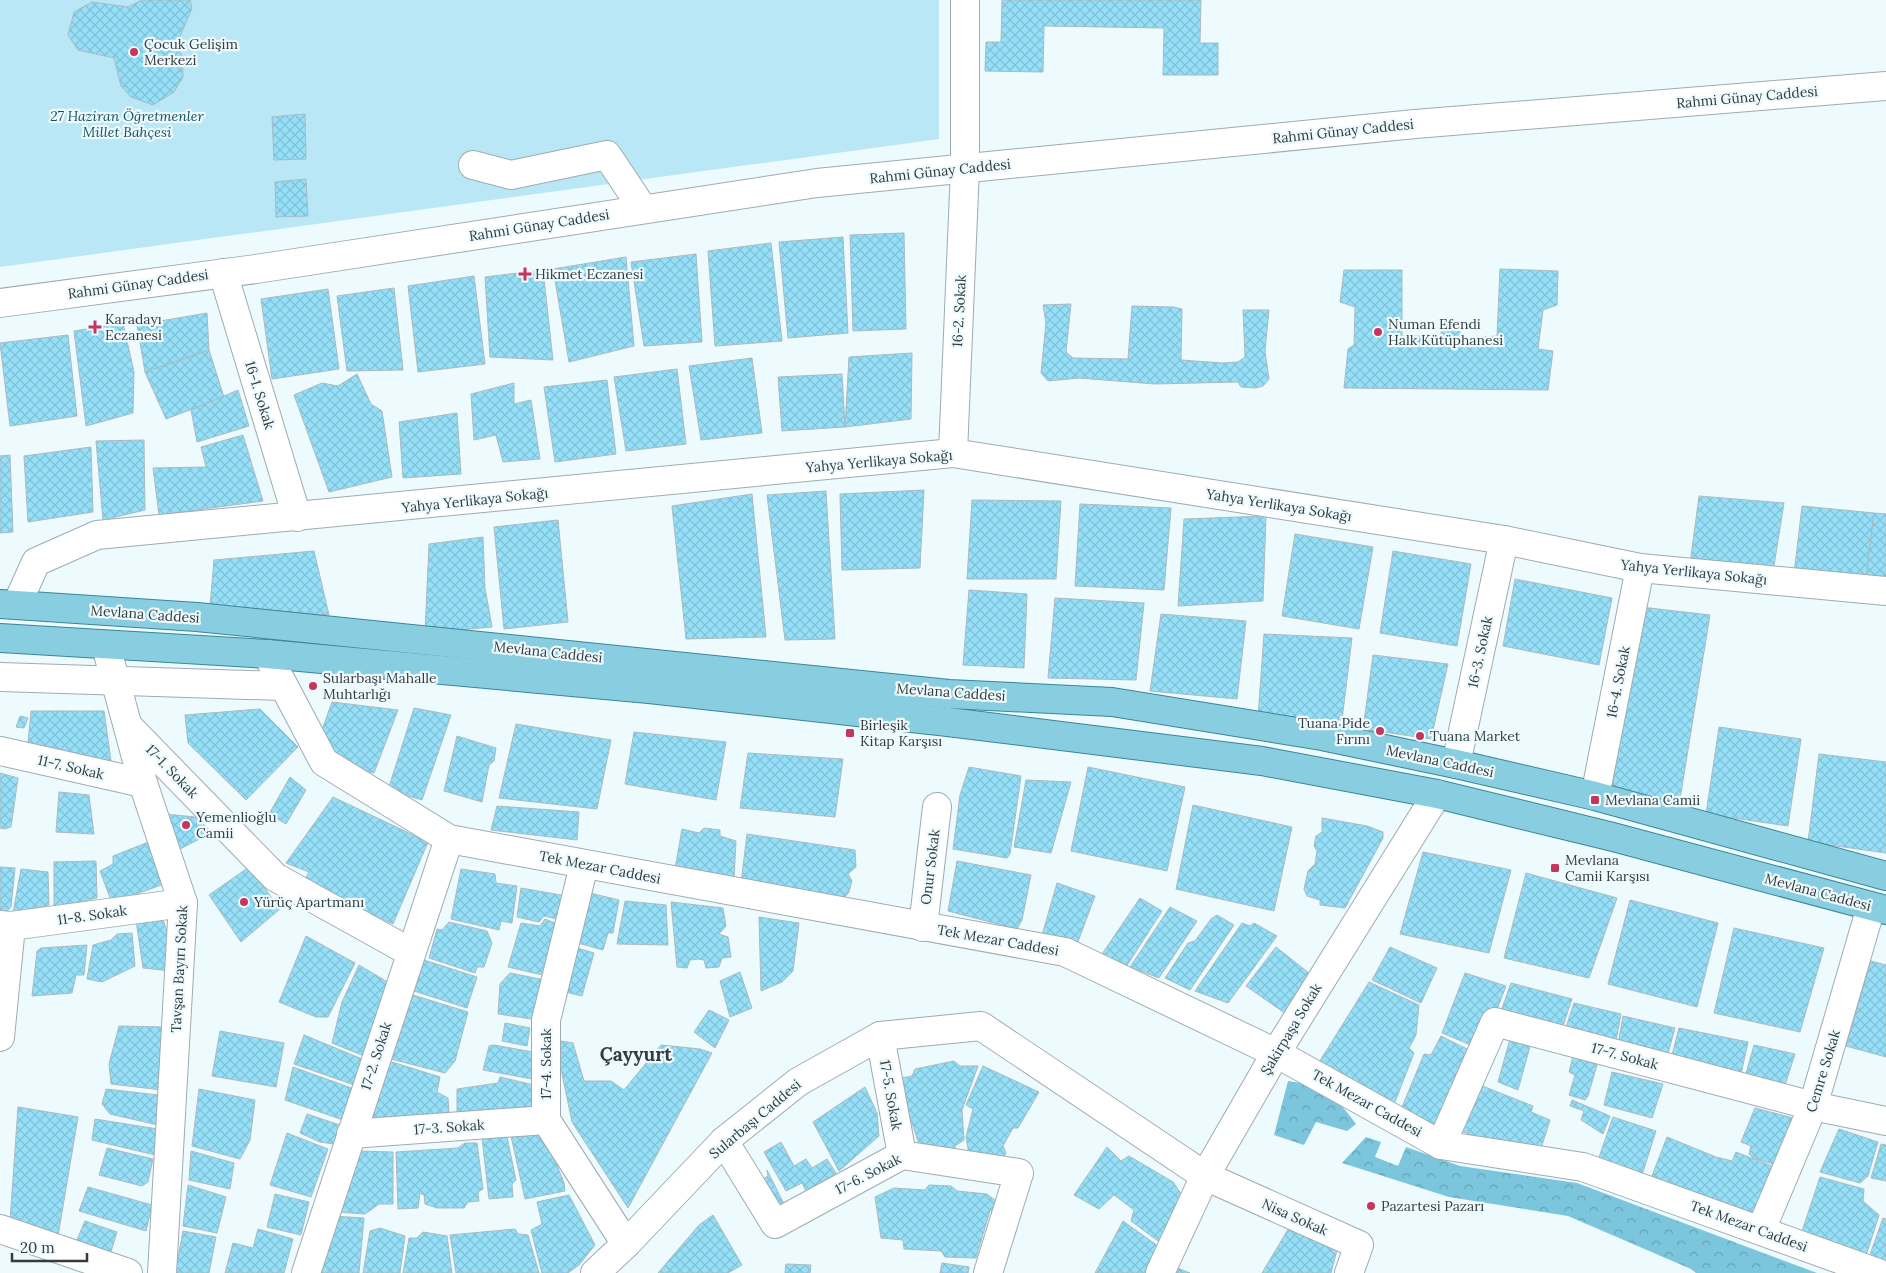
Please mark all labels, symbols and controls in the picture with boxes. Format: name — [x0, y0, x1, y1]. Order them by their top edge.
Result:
place label: Çocuk Gelişim Merkezi — [144, 35, 238, 69]
marker: Çocuk Gelişim Merkezi — [128, 46, 140, 58]
street label: Rahmi Günay Caddesi — [1676, 82, 1819, 112]
park label: 27 Haziran Öğretmenler Millet Bahçesi — [50, 107, 204, 141]
street label: Rahmi Günay Caddesi — [1271, 115, 1415, 147]
street label: Rahmi Günay Caddesi — [868, 155, 1012, 187]
street label: Rahmi Günay Caddesi — [467, 205, 611, 245]
street label: Rahmi Günay Caddesi — [66, 265, 210, 303]
place label: Hikmet Eczanesi — [535, 265, 643, 283]
marker: Hikmet Eczanesi — [519, 268, 531, 280]
street label: 16-2. Sokak — [948, 274, 970, 348]
place label: Karadayı Eczanesi — [105, 310, 162, 344]
place label: Numan Efendi Halk Kütüphanesi — [1388, 315, 1503, 349]
marker: Karadayı Eczanesi — [89, 321, 101, 333]
marker: Numan Efendi Halk Kütüphanesi — [1372, 326, 1384, 338]
street label: 16-1. Sokak — [241, 359, 279, 432]
street label: Yahya Yerlikaya Sokağı — [804, 446, 953, 476]
street label: Yahya Yerlikaya Sokağı — [400, 483, 549, 517]
street label: Yahya Yerlikaya Sokağı — [1204, 484, 1353, 525]
street label: Yahya Yerlikaya Sokağı — [1619, 555, 1768, 589]
street label: Mevlana Caddesi — [90, 601, 200, 627]
street label: 16-3. Sokak — [1464, 614, 1496, 690]
street label: Mevlana Caddesi — [493, 637, 603, 667]
street label: 16-4. Sokak — [1602, 644, 1634, 720]
place label: Sularbaşı Mahalle Muhtarlığı — [323, 669, 437, 703]
street label: Mevlana Caddesi — [896, 679, 1006, 705]
marker: Sularbaşı Mahalle Muhtarlığı — [307, 680, 319, 692]
place label: Tuana Pide Fırını — [1298, 714, 1370, 748]
place label: Birleşik Kitap Karşısı — [860, 716, 942, 750]
marker: Tuana Pide Fırını — [1374, 725, 1386, 737]
marker: Birleşik Kitap Karşısı — [844, 727, 856, 739]
place label: Tuana Market — [1430, 727, 1521, 745]
marker: Tuana Market — [1414, 730, 1426, 742]
street label: 17-1. Sokak — [142, 740, 203, 802]
street label: Mevlana Caddesi — [1385, 741, 1496, 781]
street label: 11-7. Sokak — [36, 751, 106, 783]
place label: Mevlana Camii — [1605, 791, 1700, 809]
marker: Mevlana Camii — [1589, 794, 1601, 806]
place label: Yemenlioğlu Camii — [195, 808, 277, 842]
marker: Yemenlioğlu Camii — [180, 819, 192, 831]
street label: Onur Sokak — [916, 828, 944, 906]
street label: Tek Mezar Caddesi — [538, 846, 662, 888]
place label: Mevlana Camii Karşısı — [1565, 851, 1650, 885]
marker: Mevlana Camii Karşısı — [1549, 862, 1561, 874]
street label: Mevlana Caddesi — [1763, 869, 1873, 915]
place label: Yürüç Apartmanı — [253, 893, 364, 911]
marker: Yürüç Apartmanı — [238, 896, 250, 908]
street label: 11-8. Sokak — [56, 901, 129, 929]
street label: Tavşan Bayırı Sokak — [167, 904, 191, 1033]
street label: Tek Mezar Caddesi — [936, 920, 1060, 960]
street label: Şakirpaşa Sokak — [1256, 979, 1326, 1078]
street label: 17-2. Sokak — [357, 1019, 396, 1092]
street label: Cemre Sokak — [1802, 1027, 1844, 1115]
street label: 17-4. Sokak — [537, 1028, 555, 1100]
street label: 17-7. Sokak — [1590, 1038, 1661, 1074]
district label: Çayyurt — [600, 1042, 673, 1066]
street label: 17-5. Sokak — [876, 1058, 906, 1132]
street label: Tek Mezar Caddesi — [1309, 1065, 1425, 1141]
street label: Sularbaşı Caddesi — [705, 1075, 805, 1163]
street label: 17-3. Sokak — [413, 1116, 486, 1138]
street label: 17-6. Sokak — [832, 1149, 904, 1198]
street label: Nisa Sokak — [1259, 1194, 1331, 1240]
street label: Tek Mezar Caddesi — [1688, 1196, 1810, 1256]
place label: Pazartesi Pazarı — [1381, 1197, 1484, 1215]
marker: Pazartesi Pazarı — [1365, 1200, 1377, 1212]
scale bar — [12, 1230, 88, 1262]
text: 20 m — [20, 1238, 55, 1257]

